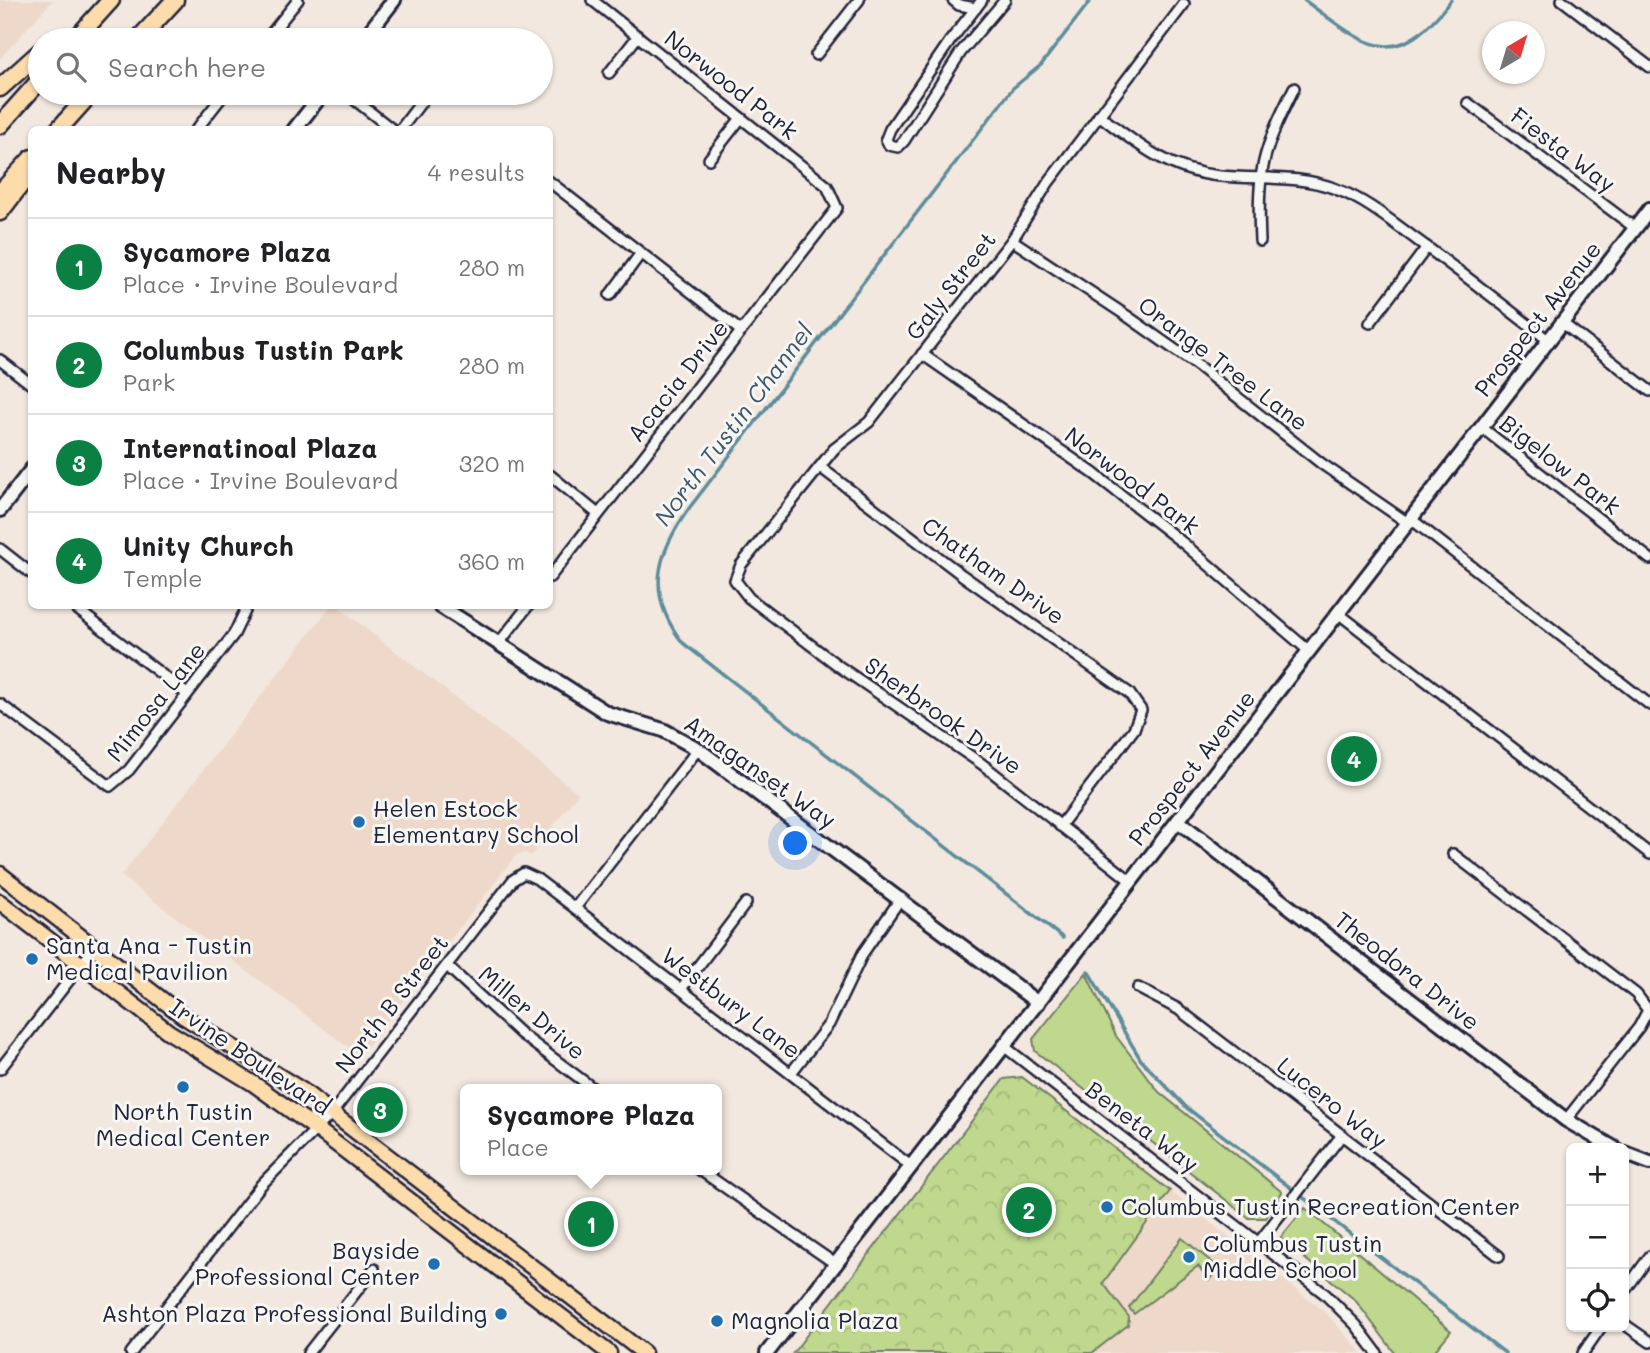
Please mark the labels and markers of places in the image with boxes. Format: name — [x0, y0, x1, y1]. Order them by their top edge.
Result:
pin: 4 — [1331, 733, 1377, 785]
place label: Helen Estock Elementary School — [373, 793, 579, 849]
marker: Helen Estock Elementary School — [351, 814, 367, 830]
place label: Santa Ana - Tustin Medical Pavilion — [46, 930, 252, 986]
marker: Santa Ana - Tustin Medical Pavilion — [24, 951, 40, 967]
marker: North Tustin Medical Center — [175, 1079, 191, 1095]
pin: 3 — [357, 1084, 403, 1136]
place label: North Tustin Medical Center — [96, 1096, 270, 1152]
pin: 2 — [1006, 1184, 1052, 1236]
place label: Columbus Tustin Recreation Center — [1121, 1191, 1520, 1221]
pin: 1 — [568, 1198, 614, 1250]
marker: Columbus Tustin Recreation Center — [1099, 1199, 1115, 1215]
place label: Columbus Tustin Middle School — [1203, 1228, 1382, 1284]
place label: Bayside Professional Center — [195, 1235, 420, 1291]
marker: Columbus Tustin Middle School — [1181, 1249, 1197, 1265]
marker: Bayside Professional Center — [426, 1256, 442, 1272]
place label: Ashton Plaza Professional Building — [101, 1298, 487, 1328]
place label: Magnolia Plaza — [731, 1305, 899, 1335]
marker: Ashton Plaza Professional Building — [493, 1306, 509, 1322]
marker: Magnolia Plaza — [709, 1313, 725, 1329]

